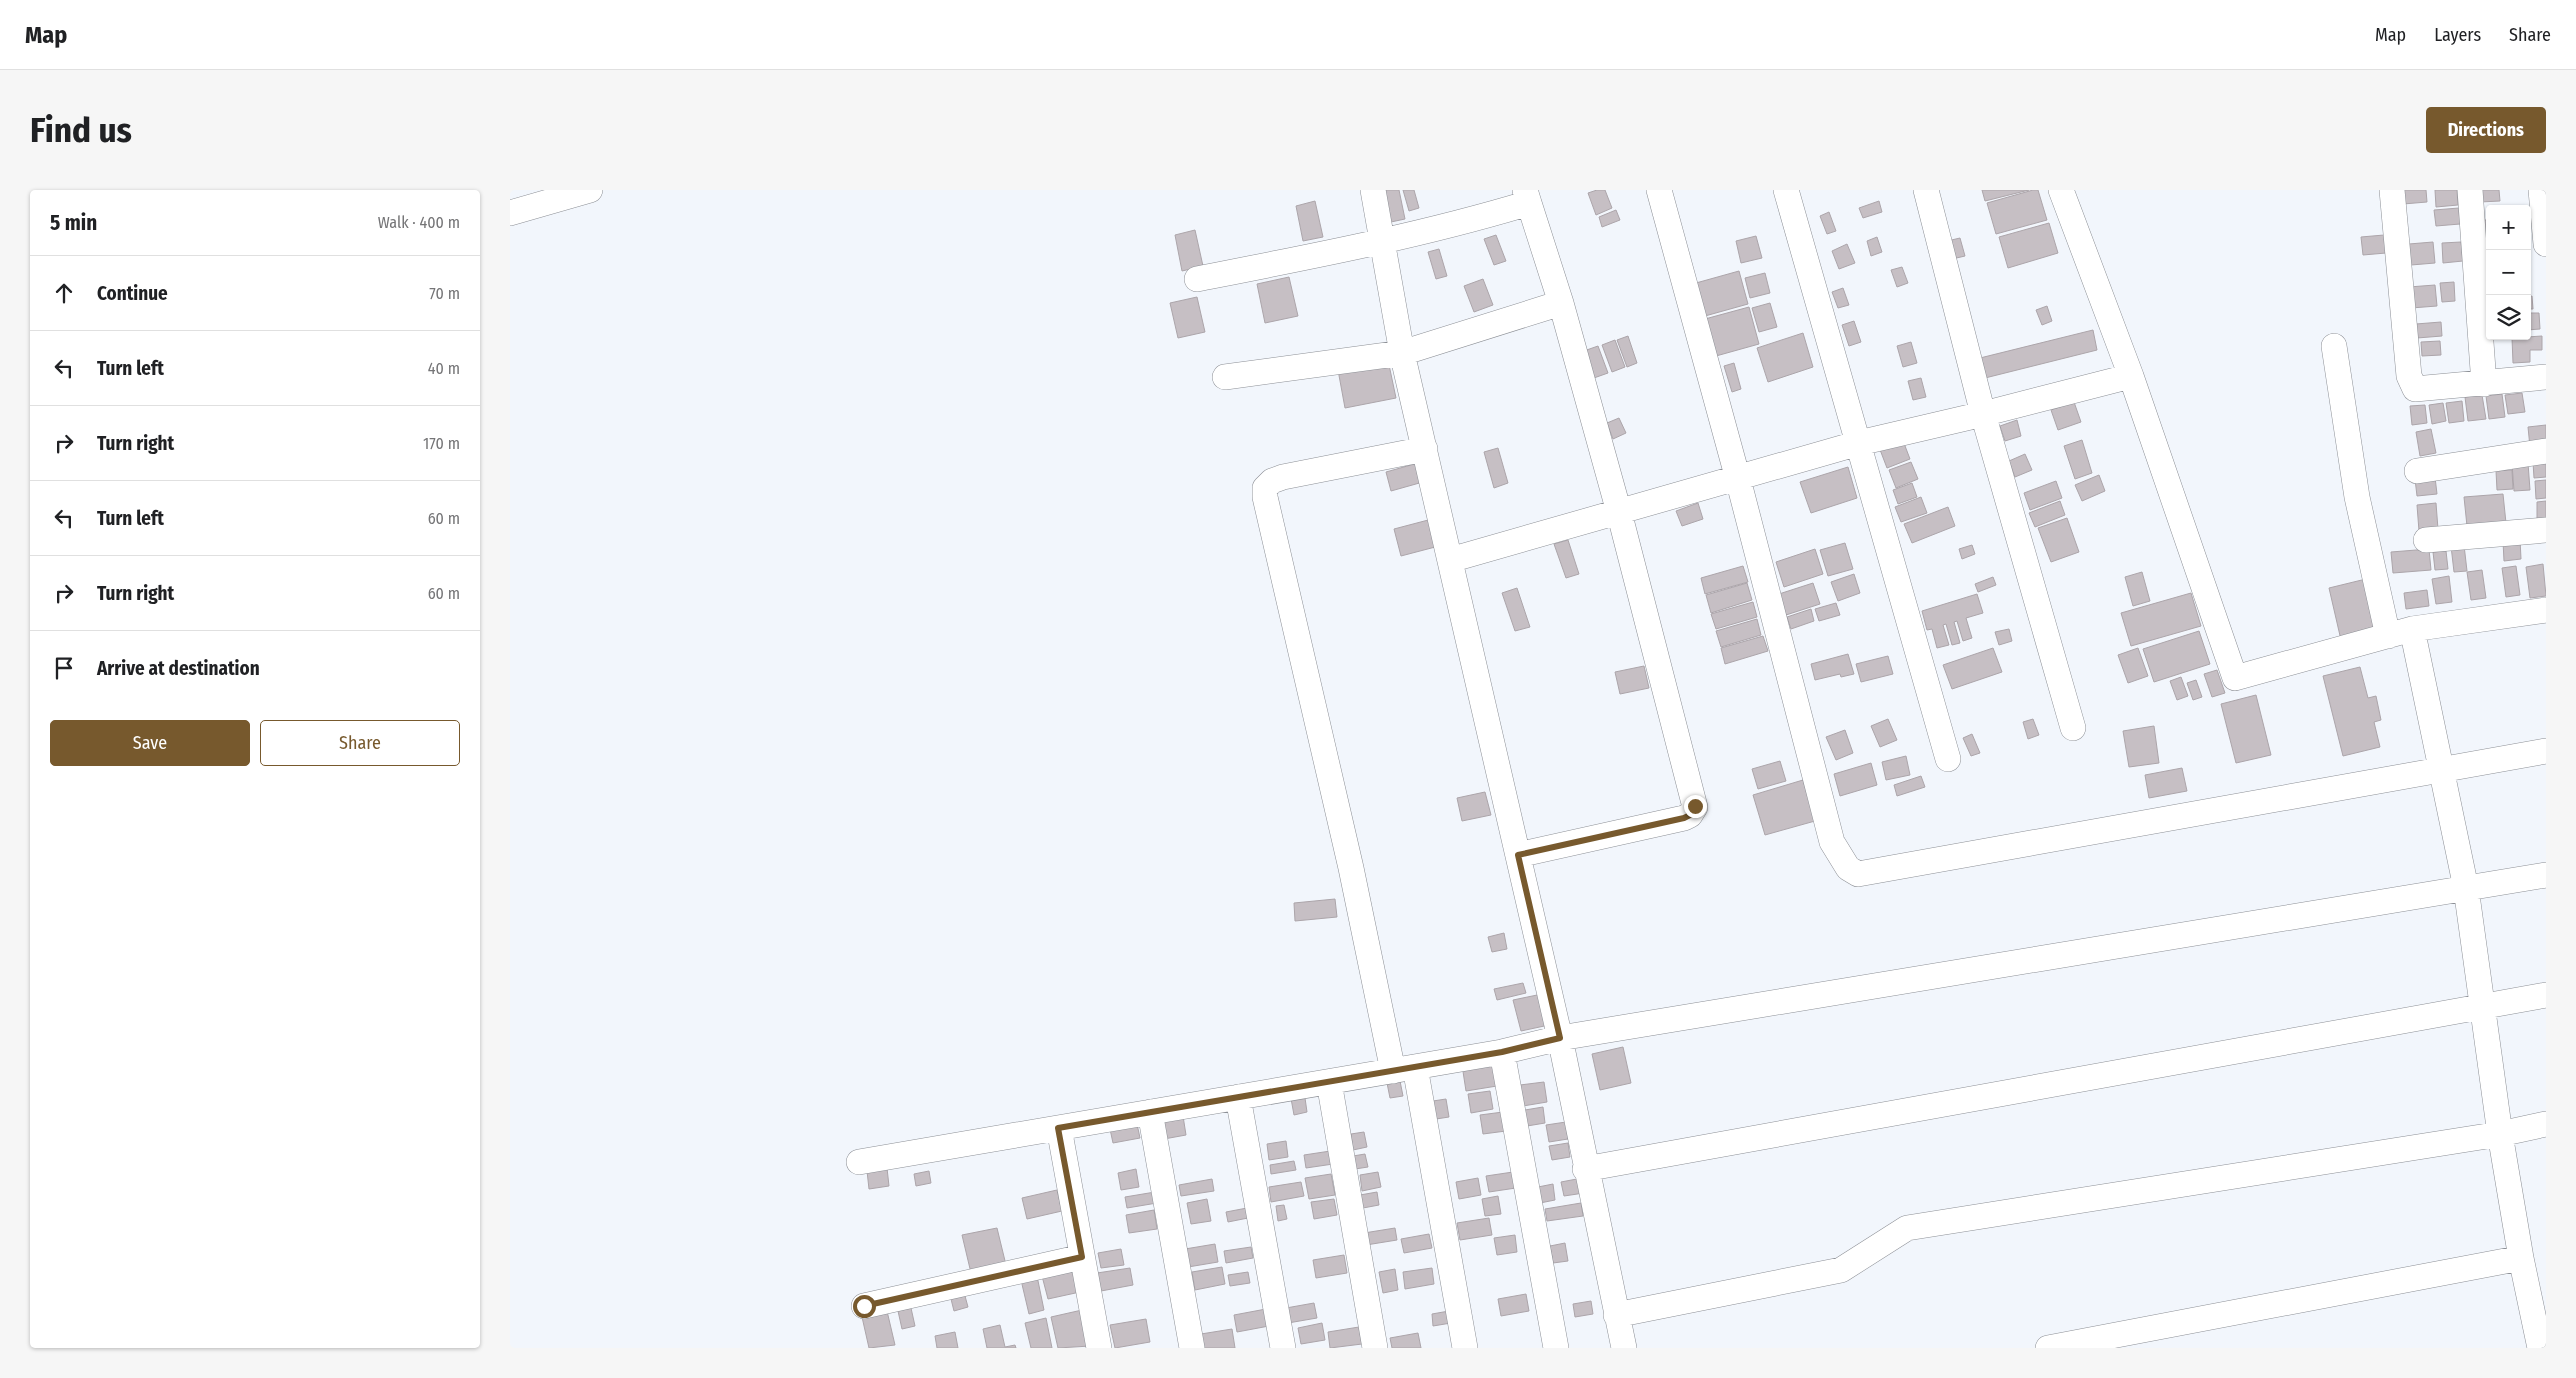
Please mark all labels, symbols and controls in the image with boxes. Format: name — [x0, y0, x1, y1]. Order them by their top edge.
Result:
text: Map — [25, 21, 67, 49]
text: Map — [2375, 24, 2406, 46]
text: Layers — [2434, 24, 2481, 46]
text: Share — [2509, 24, 2551, 46]
button: Directions — [2426, 107, 2546, 153]
text: Find us — [30, 109, 132, 151]
map controls — [2486, 205, 2531, 340]
button: + — [2486, 205, 2531, 250]
text: 5 min — [50, 210, 97, 236]
text: Walk · 400 m — [378, 213, 460, 232]
button: − — [2486, 250, 2531, 295]
icon: ahead — [50, 279, 78, 307]
text: Continue — [97, 282, 168, 305]
text: 70 m — [429, 284, 460, 303]
button: layers — [2486, 295, 2531, 340]
icon: left — [50, 354, 78, 382]
text: Turn left — [97, 357, 164, 380]
text: 40 m — [428, 359, 460, 378]
icon: right — [50, 429, 78, 457]
text: Turn right — [97, 432, 174, 455]
text: 170 m — [423, 434, 460, 453]
icon: left — [50, 504, 78, 532]
text: Turn left — [97, 507, 164, 530]
text: 60 m — [428, 509, 460, 528]
icon: right — [50, 579, 78, 607]
text: Turn right — [97, 582, 174, 605]
text: 60 m — [428, 584, 460, 603]
icon: arrive — [50, 654, 78, 682]
text: Arrive at destination — [97, 657, 260, 680]
button: Save — [50, 720, 250, 766]
button: Share — [260, 720, 460, 766]
route end — [1684, 795, 1707, 818]
route start — [853, 1295, 876, 1318]

